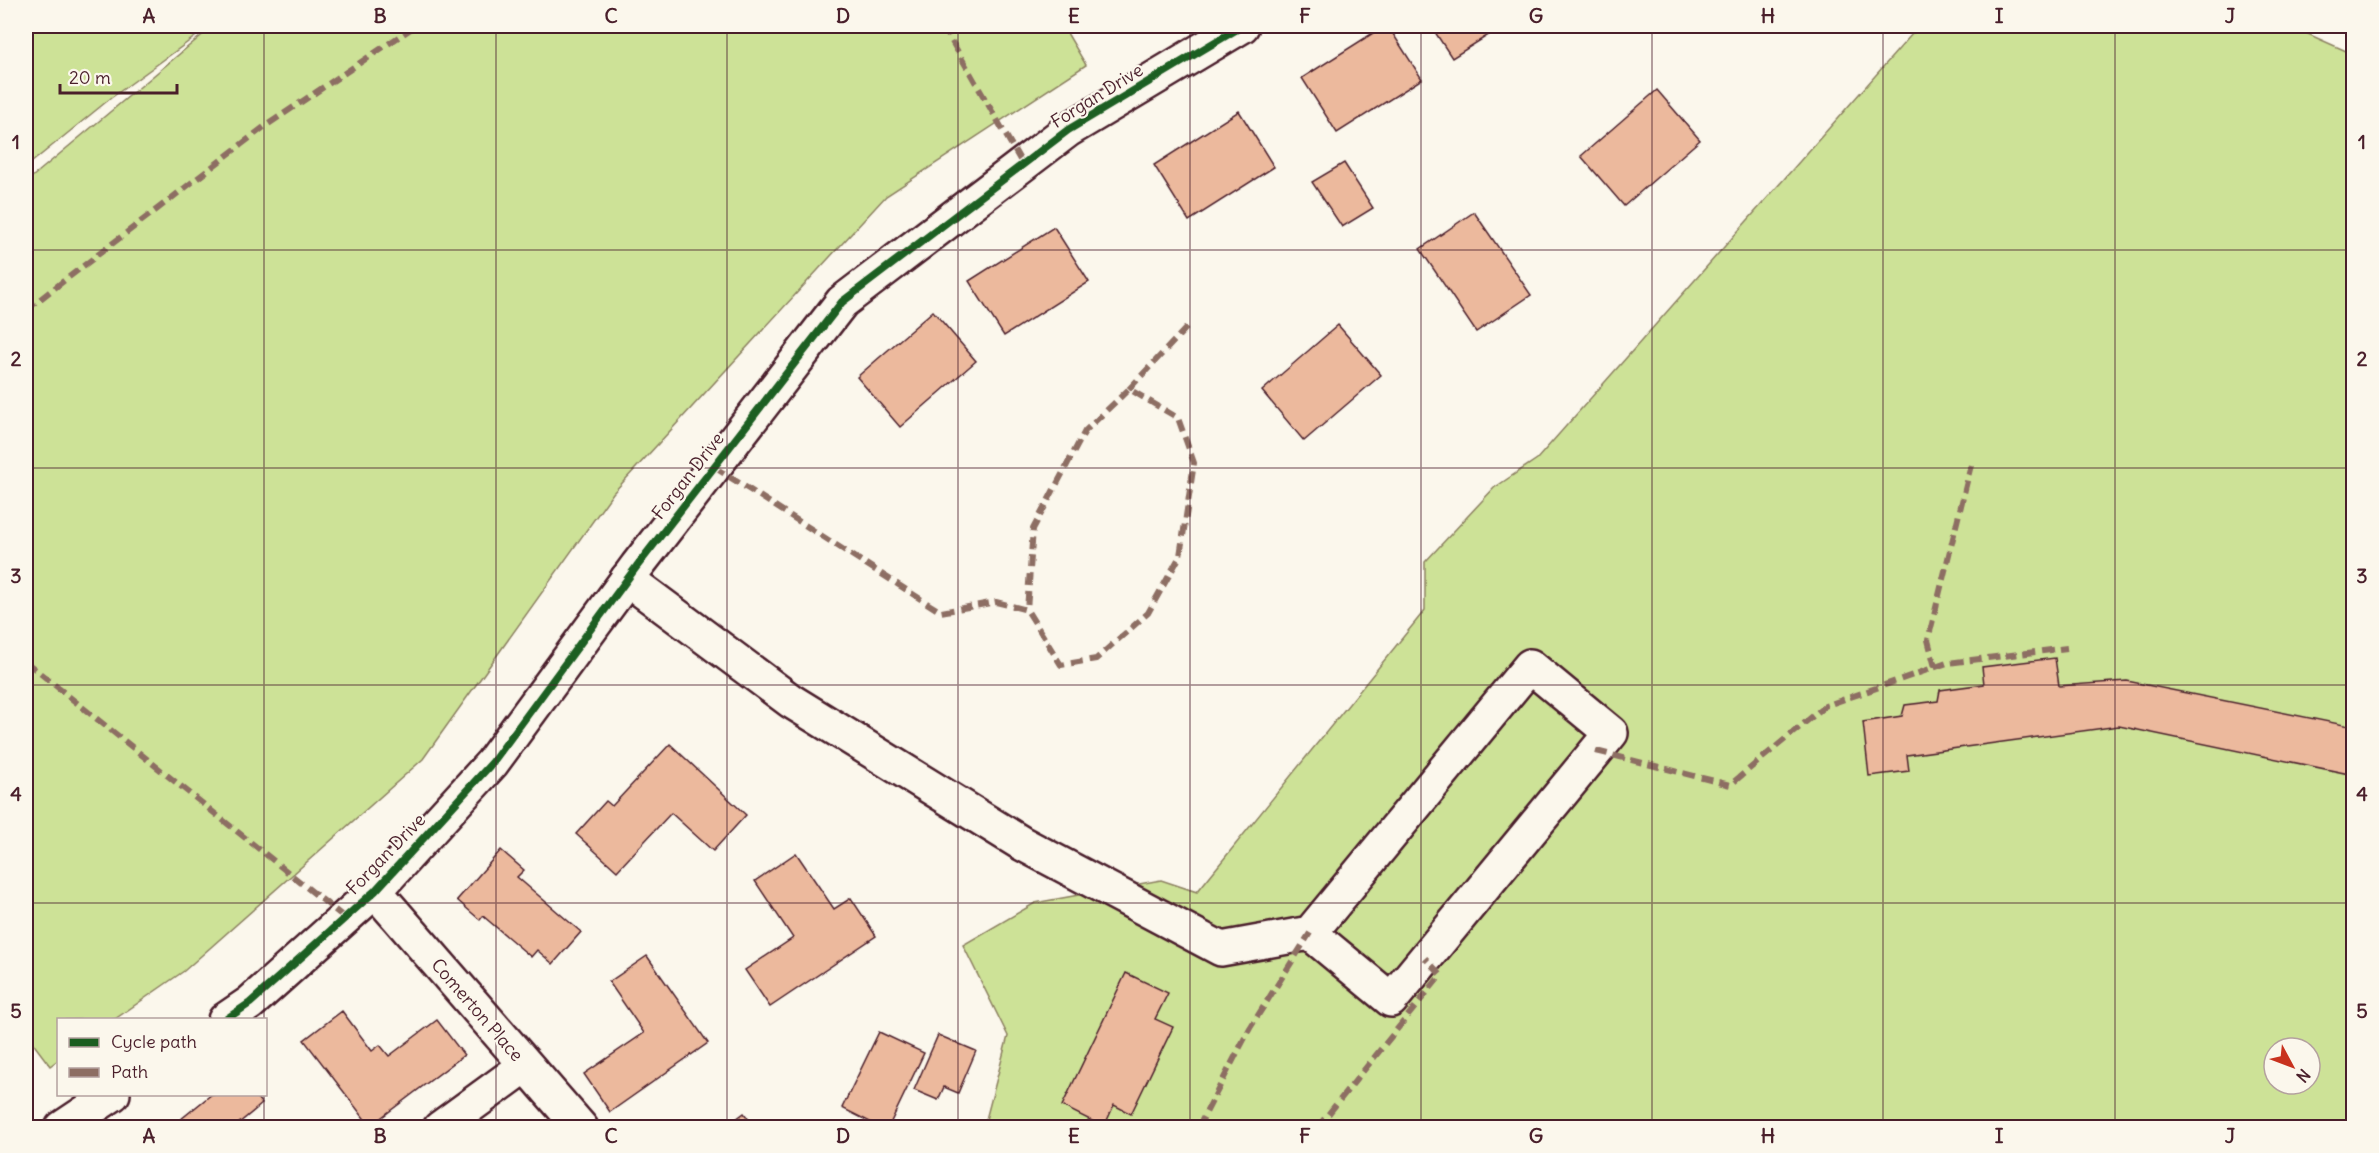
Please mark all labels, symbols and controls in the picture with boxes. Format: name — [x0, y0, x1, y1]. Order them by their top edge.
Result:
text: A — [143, 3, 156, 28]
text: B — [373, 3, 387, 28]
text: C — [604, 3, 618, 28]
text: D — [836, 3, 850, 28]
text: E — [1068, 3, 1080, 28]
text: F — [1299, 3, 1311, 28]
text: G — [1529, 3, 1543, 28]
text: H — [1761, 3, 1775, 28]
text: I — [1995, 3, 2004, 28]
text: J — [2225, 3, 2236, 28]
scale bar — [60, 57, 177, 95]
street label: Forgan Drive — [1046, 58, 1147, 133]
text: 20 m — [69, 66, 111, 89]
text: 1 — [12, 129, 20, 154]
text: 1 — [2358, 129, 2366, 154]
text: 2 — [11, 346, 22, 371]
text: 2 — [2357, 346, 2368, 371]
street label: Forgan Drive — [646, 428, 729, 524]
text: 3 — [10, 563, 22, 588]
text: 3 — [2356, 563, 2368, 588]
text: 4 — [10, 781, 22, 806]
text: 4 — [2356, 781, 2368, 806]
street label: Forgan Drive — [341, 808, 430, 899]
street label: Comerton Place — [426, 953, 528, 1066]
text: 5 — [10, 998, 22, 1023]
text: 5 — [2356, 998, 2368, 1023]
legend — [57, 1018, 267, 1096]
text: Cycle path — [111, 1030, 197, 1053]
north arrow — [2262, 1036, 2322, 1096]
text: Path — [111, 1060, 148, 1083]
text: N — [2292, 1065, 2314, 1087]
text: A — [143, 1123, 156, 1148]
text: B — [373, 1123, 387, 1148]
text: C — [604, 1123, 618, 1148]
text: D — [836, 1123, 850, 1148]
text: E — [1068, 1123, 1080, 1148]
text: F — [1299, 1123, 1311, 1148]
text: G — [1529, 1123, 1543, 1148]
text: H — [1761, 1123, 1775, 1148]
text: I — [1995, 1123, 2004, 1148]
text: J — [2225, 1123, 2236, 1148]

